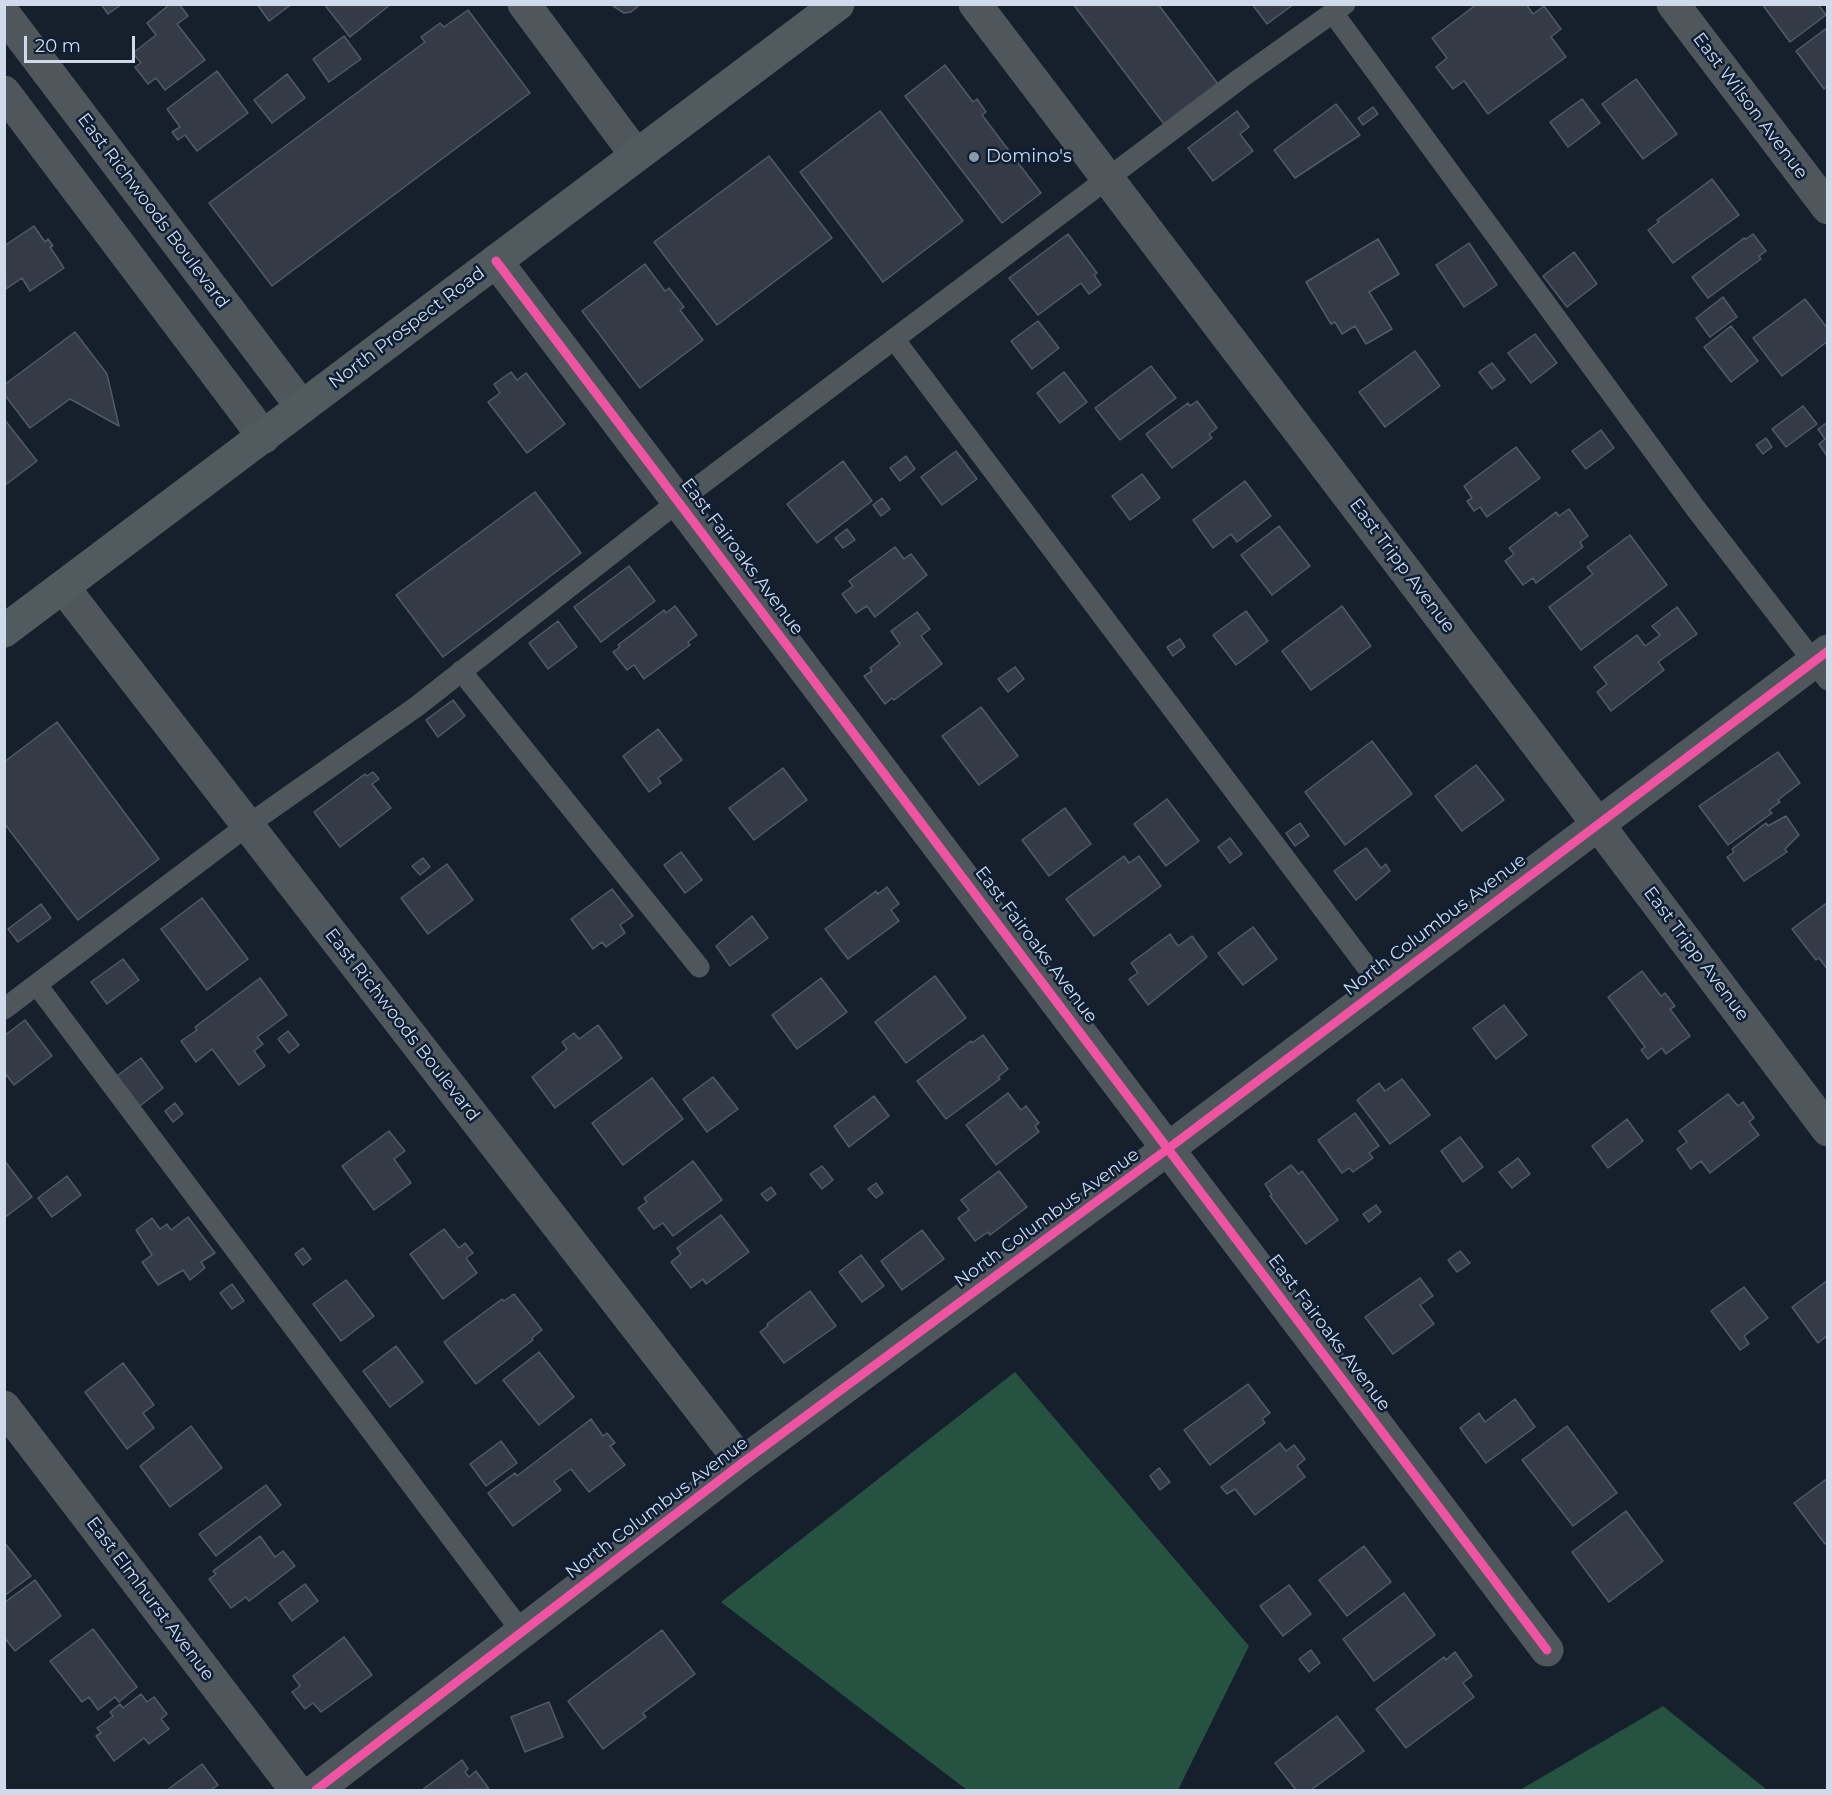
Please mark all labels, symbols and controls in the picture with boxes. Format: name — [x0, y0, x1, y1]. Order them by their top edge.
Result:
scale bar — [27, 24, 138, 62]
street label: East Wilson Avenue — [1688, 29, 1812, 183]
text: 20 m — [35, 35, 81, 57]
street label: East Richwoods Boulevard — [73, 109, 233, 313]
place label: Domino's — [986, 146, 1072, 168]
marker: Domino's — [967, 150, 981, 164]
street label: North Prospect Road — [325, 262, 489, 394]
street label: East Fairoaks Avenue — [676, 474, 808, 640]
street label: East Tripp Avenue — [1345, 495, 1459, 637]
street label: North Columbus Avenue — [1339, 849, 1531, 1001]
street label: East Fairoaks Avenue — [970, 862, 1102, 1028]
street label: East Tripp Avenue — [1639, 883, 1753, 1025]
street label: East Richwoods Boulevard — [320, 924, 484, 1126]
street label: North Columbus Avenue — [950, 1144, 1144, 1292]
street label: East Fairoaks Avenue — [1263, 1250, 1395, 1416]
street label: North Columbus Avenue — [561, 1432, 753, 1584]
street label: East Elmhurst Avenue — [81, 1513, 219, 1685]

